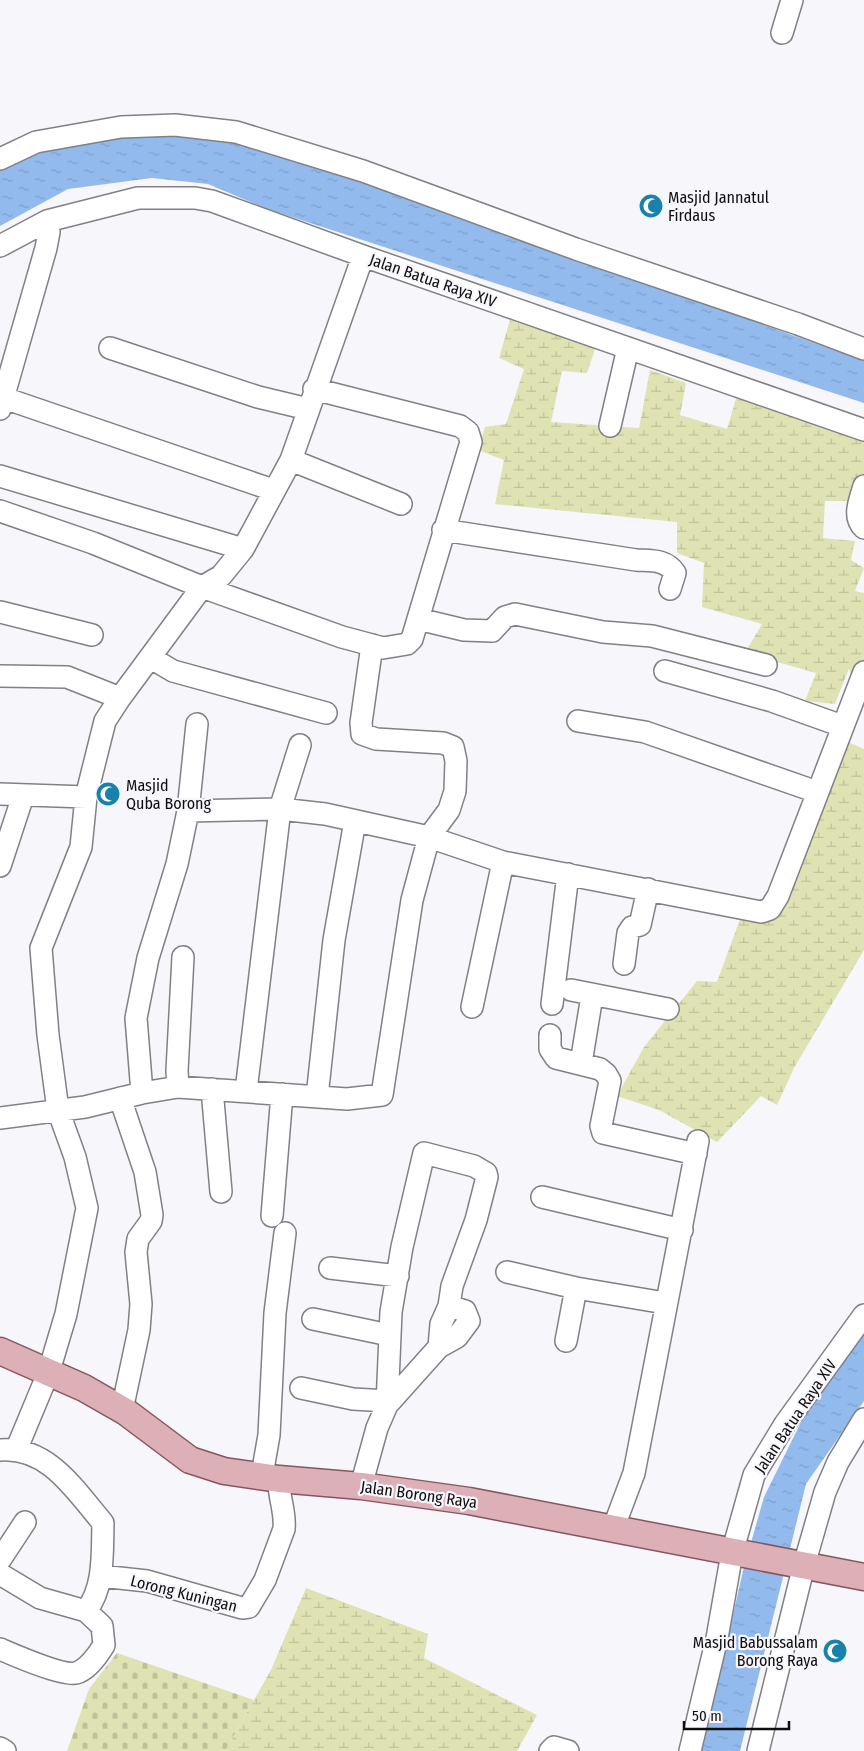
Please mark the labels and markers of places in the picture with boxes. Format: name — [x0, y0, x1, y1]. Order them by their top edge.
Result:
place label: Masjid Jannatul Firdaus — [668, 188, 769, 225]
mosque icon: Masjid Jannatul Firdaus — [638, 193, 664, 219]
place label: Masjid Quba Borong — [126, 776, 212, 813]
mosque icon: Masjid Quba Borong — [95, 781, 121, 807]
place label: Masjid Babussalam Borong Raya — [693, 1633, 818, 1670]
mosque icon: Masjid Babussalam Borong Raya — [822, 1638, 848, 1664]

